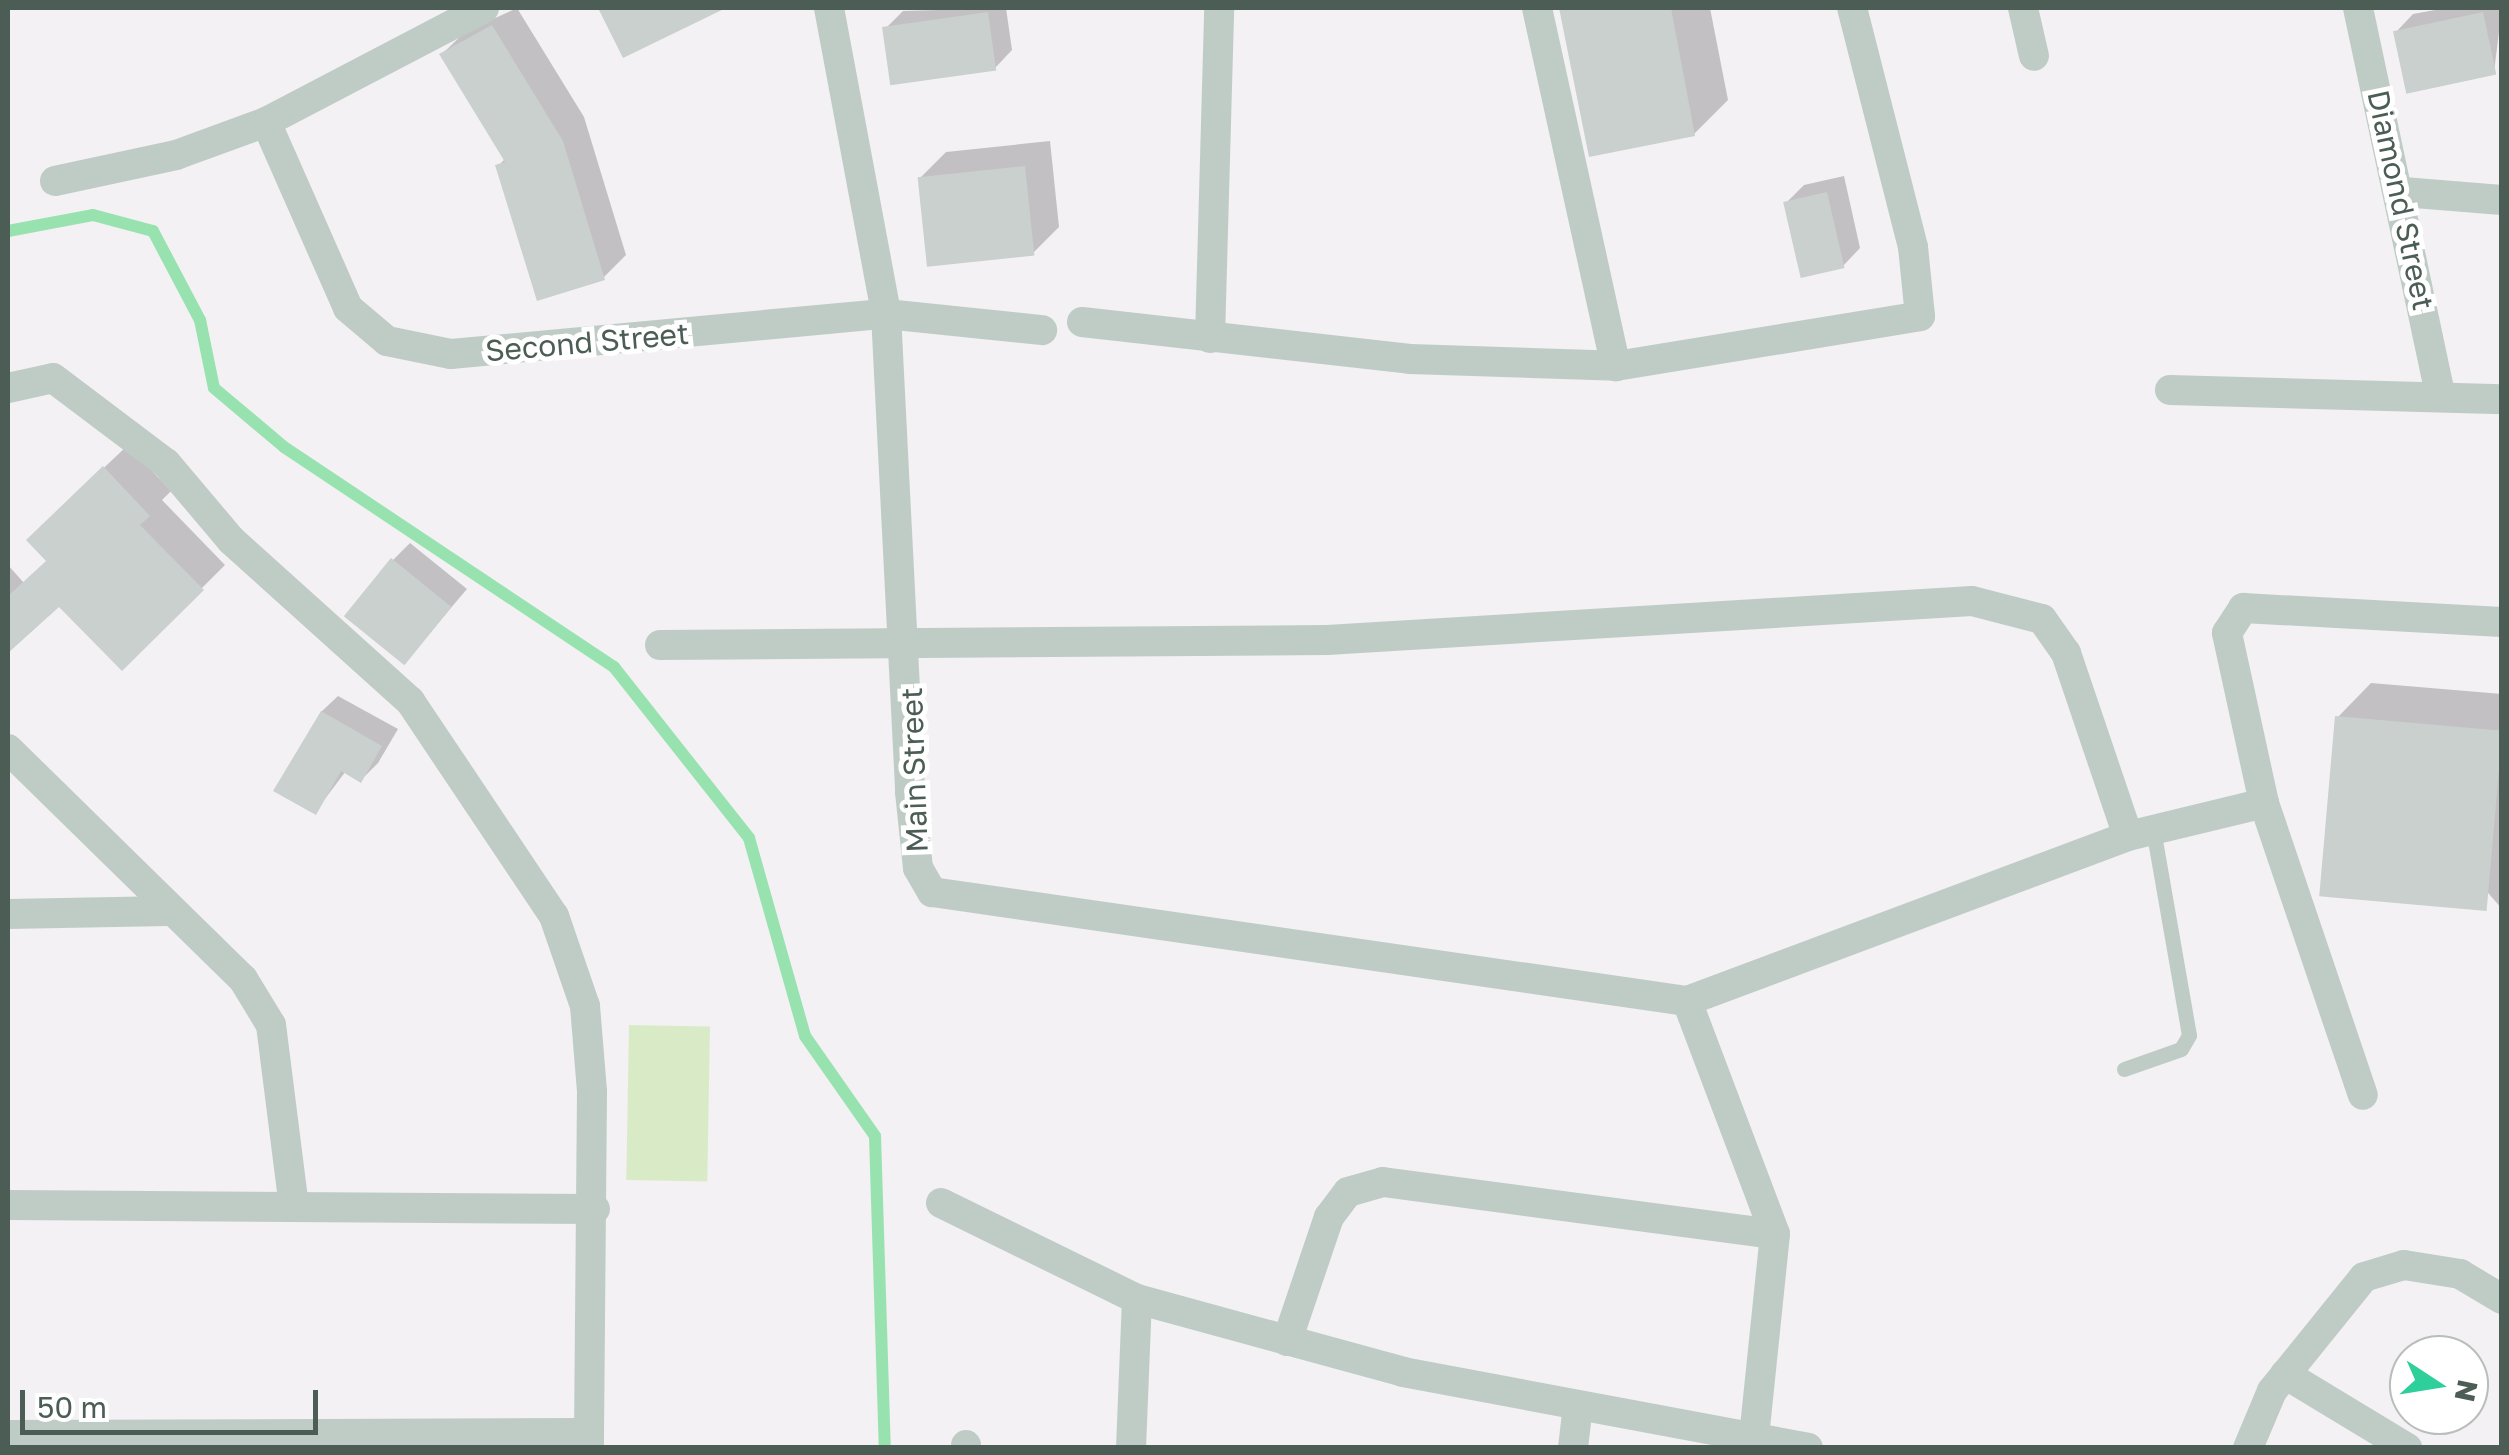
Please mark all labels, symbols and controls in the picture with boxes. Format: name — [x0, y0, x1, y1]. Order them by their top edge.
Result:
street label: Diamond Street — [2360, 87, 2442, 313]
street label: Second Street — [484, 315, 690, 369]
street label: Main Street — [893, 687, 935, 853]
north arrow — [2389, 1335, 2489, 1435]
scale bar — [25, 1370, 322, 1432]
text: N — [2449, 1377, 2485, 1405]
text: 50 m — [37, 1389, 107, 1425]

